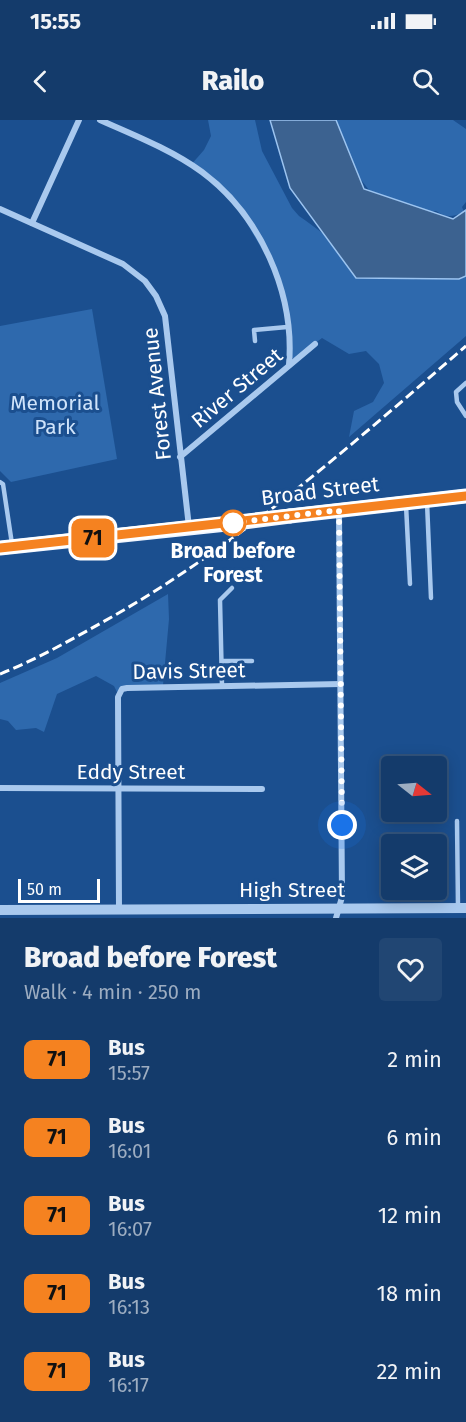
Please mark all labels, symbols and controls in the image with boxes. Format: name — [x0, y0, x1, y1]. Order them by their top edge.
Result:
text: 15:55 — [30, 8, 81, 35]
icon: back — [24, 65, 57, 98]
text: Railo — [202, 65, 264, 97]
icon: search — [409, 65, 442, 98]
street label: Forest Avenue — [137, 326, 177, 462]
street label: River Street — [186, 342, 288, 434]
park label: Memorial Park — [10, 390, 100, 440]
street label: Broad Street — [259, 471, 381, 511]
marker: Broad before Forest — [220, 510, 246, 536]
line badge: 71 — [66, 518, 120, 558]
text: 71 — [83, 525, 103, 551]
place label: Broad before Forest — [171, 538, 296, 588]
street label: Davis Street — [132, 657, 246, 685]
north arrow — [381, 756, 447, 822]
map controls — [381, 756, 447, 900]
street label: Eddy Street — [77, 759, 186, 785]
your location — [327, 810, 357, 840]
button: layers — [381, 834, 447, 900]
scale bar — [18, 876, 100, 904]
street label: High Street — [239, 877, 345, 903]
text: 50 m — [27, 880, 62, 899]
button: heart — [379, 938, 442, 1001]
text: Broad before Forest — [24, 941, 277, 974]
text: Walk · 4 min · 250 m — [24, 980, 201, 1004]
text: Bus — [108, 1034, 145, 1061]
text: 71 — [47, 1046, 67, 1072]
text: 2 min — [387, 1046, 442, 1073]
text: 15:57 — [108, 1061, 150, 1085]
text: Bus — [108, 1112, 145, 1139]
text: 71 — [47, 1124, 67, 1150]
text: 6 min — [386, 1124, 442, 1151]
text: 16:01 — [108, 1139, 151, 1163]
text: Bus — [108, 1190, 145, 1217]
text: 71 — [47, 1202, 67, 1228]
text: 12 min — [378, 1202, 442, 1229]
text: 16:07 — [108, 1217, 152, 1241]
text: Bus — [108, 1268, 145, 1295]
text: 71 — [47, 1280, 67, 1306]
text: 18 min — [377, 1280, 442, 1307]
text: 16:13 — [108, 1295, 150, 1319]
text: Bus — [108, 1346, 145, 1373]
text: 71 — [47, 1358, 67, 1384]
text: 22 min — [376, 1358, 442, 1385]
text: 16:17 — [108, 1373, 149, 1397]

